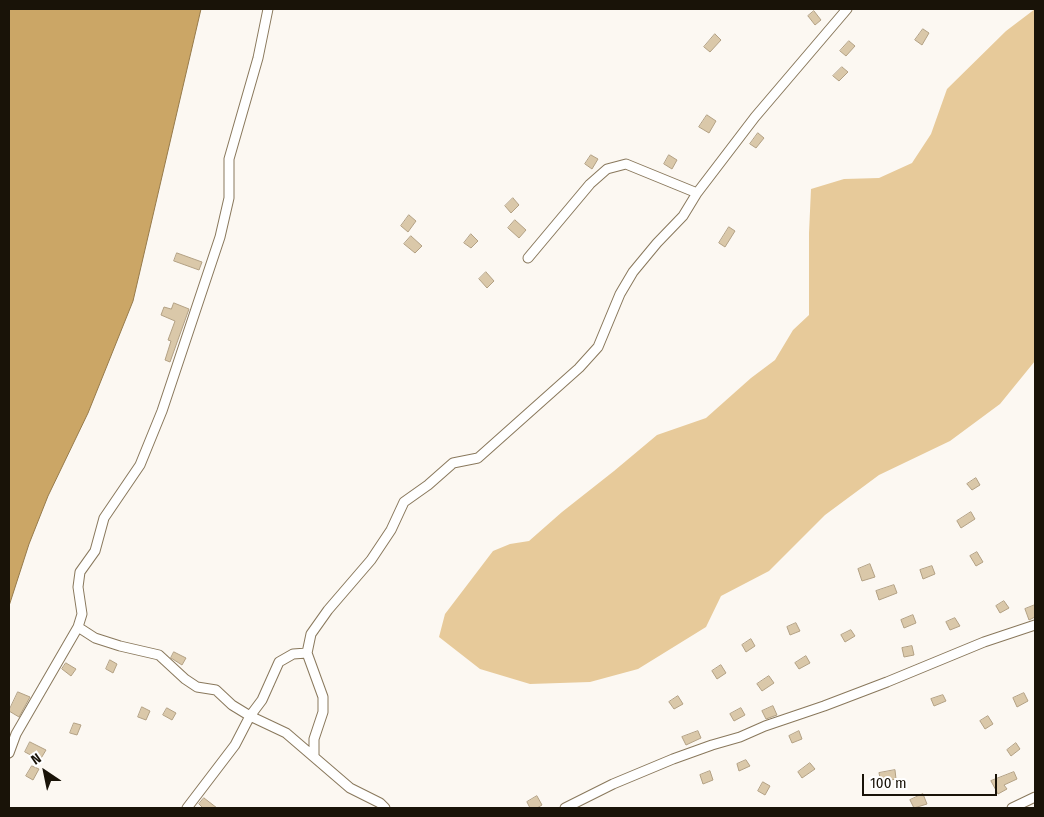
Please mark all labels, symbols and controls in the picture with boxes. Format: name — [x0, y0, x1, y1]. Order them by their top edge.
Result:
north arrow — [20, 747, 70, 797]
text: N — [28, 750, 45, 769]
scale bar — [864, 764, 999, 796]
text: 100 m — [870, 774, 907, 792]

